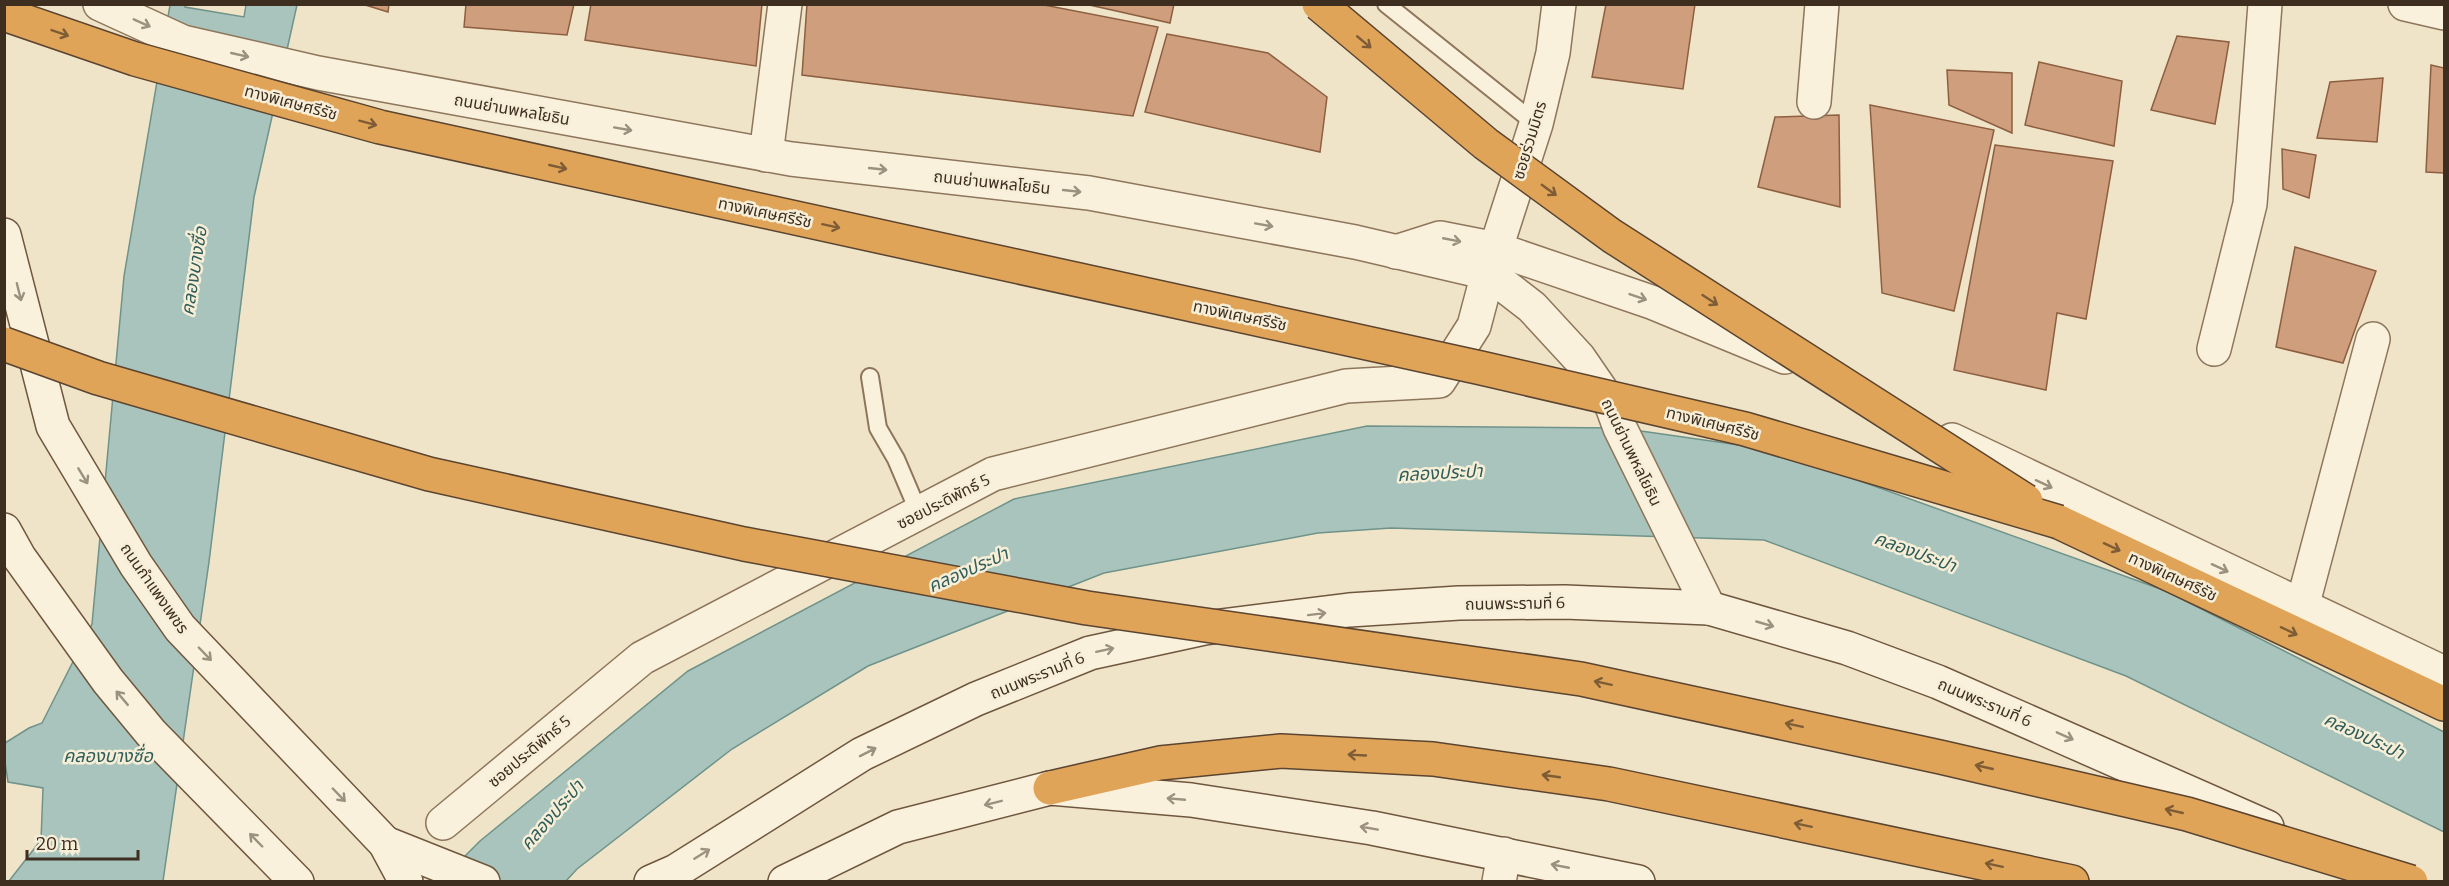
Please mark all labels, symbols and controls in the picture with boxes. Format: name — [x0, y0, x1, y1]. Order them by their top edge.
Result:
one-way arrow — [132, 18, 150, 30]
one-way arrow — [50, 28, 69, 39]
one-way arrow — [1356, 35, 1371, 49]
one-way arrow — [231, 50, 250, 62]
street label: ทางพิเศษศรีรัช — [242, 81, 339, 124]
street label: ถนนย่านพหลโยธิน — [453, 90, 571, 129]
street label: ซอยร่วมมิตร — [1509, 99, 1550, 182]
one-way arrow — [358, 118, 377, 129]
one-way arrow — [613, 124, 633, 135]
one-way arrow — [548, 161, 567, 173]
one-way arrow — [868, 164, 888, 175]
street label: ถนนย่านพหลโยธิน — [933, 167, 1051, 198]
one-way arrow — [1540, 184, 1556, 196]
one-way arrow — [1062, 186, 1081, 197]
street label: ทางพิเศษศรีรัช — [716, 193, 813, 232]
one-way arrow — [1254, 220, 1273, 231]
one-way arrow — [820, 221, 840, 232]
water label: คลองบางซื่อ — [174, 224, 212, 317]
one-way arrow — [1442, 235, 1461, 246]
one-way arrow — [13, 282, 25, 301]
one-way arrow — [1628, 293, 1647, 304]
one-way arrow — [1701, 295, 1718, 307]
street label: ทางพิเศษศรีรัช — [1191, 296, 1288, 335]
street label: ถนนย่านพหลโยธิน — [1597, 395, 1666, 509]
street label: ทางพิเศษศรีรัช — [1664, 403, 1761, 444]
water label: คลองประปา — [1397, 460, 1484, 486]
one-way arrow — [78, 467, 90, 484]
street label: ซอยประดิพัทธ์ 5 — [894, 470, 993, 533]
one-way arrow — [2034, 479, 2052, 491]
water label: คลองประปา — [1871, 527, 1959, 577]
street label: ถนนกำแพงเพชร — [116, 539, 193, 637]
water label: คลองประปา — [925, 542, 1012, 597]
one-way arrow — [2103, 542, 2121, 554]
street label: ทางพิเศษศรีรัช — [2126, 548, 2220, 605]
one-way arrow — [2210, 562, 2228, 574]
street label: ถนนพระรามที่ 6 — [1465, 591, 1565, 614]
one-way arrow — [1307, 608, 1327, 619]
one-way arrow — [1755, 619, 1774, 631]
one-way arrow — [2279, 625, 2297, 637]
one-way arrow — [1094, 644, 1114, 655]
street label: ถนนพระรามที่ 6 — [986, 646, 1087, 703]
one-way arrow — [197, 647, 212, 662]
street label: ถนนพระรามที่ 6 — [1935, 672, 2035, 731]
one-way arrow — [1594, 677, 1613, 689]
one-way arrow — [116, 690, 129, 706]
water label: คลองประปา — [2321, 708, 2408, 764]
street label: ซอยประดิพัทธ์ 5 — [484, 711, 574, 791]
one-way arrow — [1785, 719, 1804, 730]
one-way arrow — [2056, 731, 2074, 743]
water label: คลองบางซื่อ — [63, 743, 153, 767]
one-way arrow — [859, 746, 877, 757]
one-way arrow — [1348, 750, 1368, 761]
one-way arrow — [1975, 761, 1994, 773]
one-way arrow — [1542, 770, 1561, 781]
water label: คลองประปา — [516, 775, 589, 854]
one-way arrow — [332, 788, 347, 803]
one-way arrow — [1167, 793, 1187, 804]
one-way arrow — [984, 797, 1003, 809]
one-way arrow — [2165, 805, 2184, 817]
one-way arrow — [1794, 819, 1814, 830]
one-way arrow — [1360, 822, 1380, 833]
scale bar — [27, 823, 138, 861]
one-way arrow — [249, 832, 264, 847]
text: 20 m — [36, 833, 78, 855]
one-way arrow — [693, 848, 710, 860]
one-way arrow — [1985, 859, 2004, 870]
one-way arrow — [1551, 860, 1571, 871]

